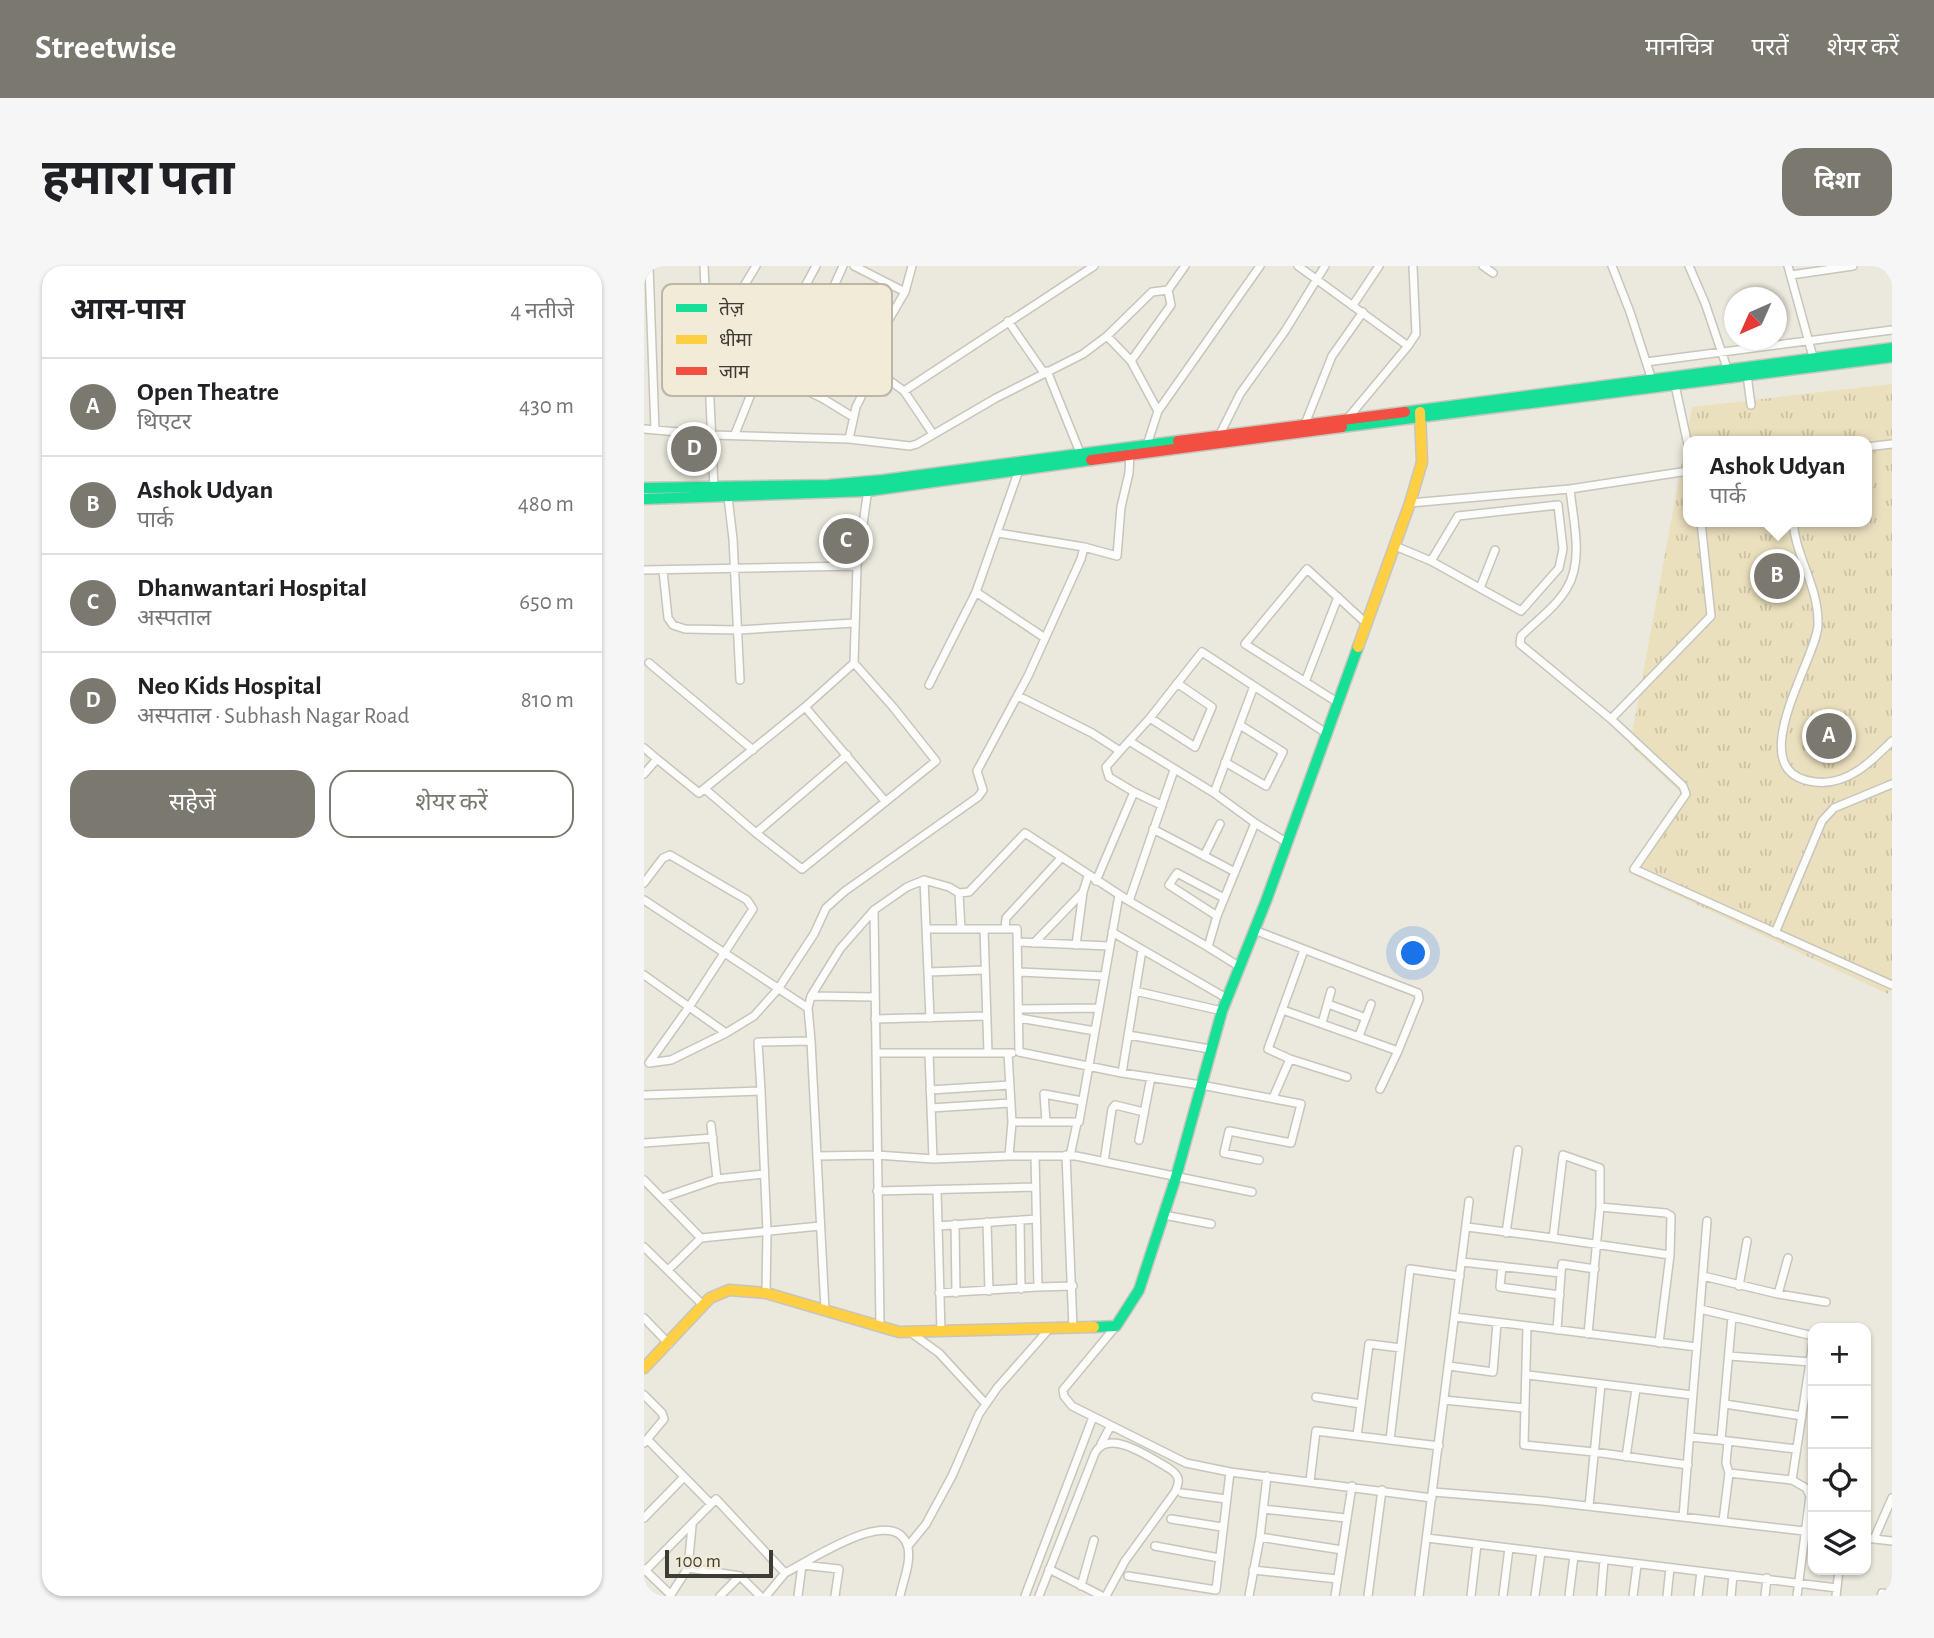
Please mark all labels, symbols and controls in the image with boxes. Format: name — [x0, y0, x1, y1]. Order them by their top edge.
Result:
text: Streetwise — [35, 32, 176, 65]
text: मानचित्र — [1645, 36, 1714, 60]
text: परतें — [1752, 36, 1789, 60]
text: शेयर करें — [1827, 36, 1899, 60]
button: दिशा — [1782, 148, 1892, 216]
text: हमारा पता — [42, 155, 234, 204]
legend — [662, 284, 892, 396]
north arrow — [1724, 287, 1787, 350]
text: आस-पास — [70, 295, 185, 325]
text: तेज़ — [719, 297, 745, 319]
text: 4 नतीजे — [510, 300, 574, 323]
text: धीमा — [719, 329, 753, 350]
text: जाम — [719, 363, 750, 382]
text: Open Theatre — [137, 379, 279, 405]
text: A — [86, 395, 100, 418]
text: 430 m — [519, 395, 574, 418]
text: थिएटर — [137, 411, 191, 434]
pin: D — [671, 423, 717, 475]
popup — [1683, 436, 1872, 527]
text: Ashok Udyan — [1709, 453, 1846, 479]
text: Ashok Udyan — [137, 477, 273, 503]
text: पार्क — [1709, 485, 1746, 508]
text: B — [86, 493, 100, 516]
text: 480 m — [518, 493, 574, 516]
text: पार्क — [137, 509, 174, 532]
pin: C — [823, 515, 869, 567]
pin: B — [1754, 550, 1800, 602]
text: Dhanwantari Hospital — [137, 575, 367, 601]
text: C — [87, 591, 99, 614]
text: 650 m — [519, 591, 574, 614]
text: अस्पताल — [137, 607, 211, 630]
text: Neo Kids Hospital — [137, 673, 322, 699]
text: D — [85, 689, 101, 712]
text: 810 m — [521, 689, 574, 712]
text: अस्पताल · Subhash Nagar Road — [137, 705, 410, 728]
pin: A — [1806, 710, 1852, 762]
button: सहेजें — [70, 770, 315, 838]
button: शेयर करें — [329, 770, 574, 838]
your location — [1396, 936, 1430, 970]
map controls — [1808, 1323, 1871, 1575]
button: + — [1808, 1323, 1871, 1386]
button: − — [1808, 1386, 1871, 1449]
button: locate — [1808, 1449, 1871, 1512]
button: layers — [1808, 1512, 1871, 1575]
scale bar — [665, 1547, 774, 1579]
text: 100 m — [676, 1552, 721, 1571]

